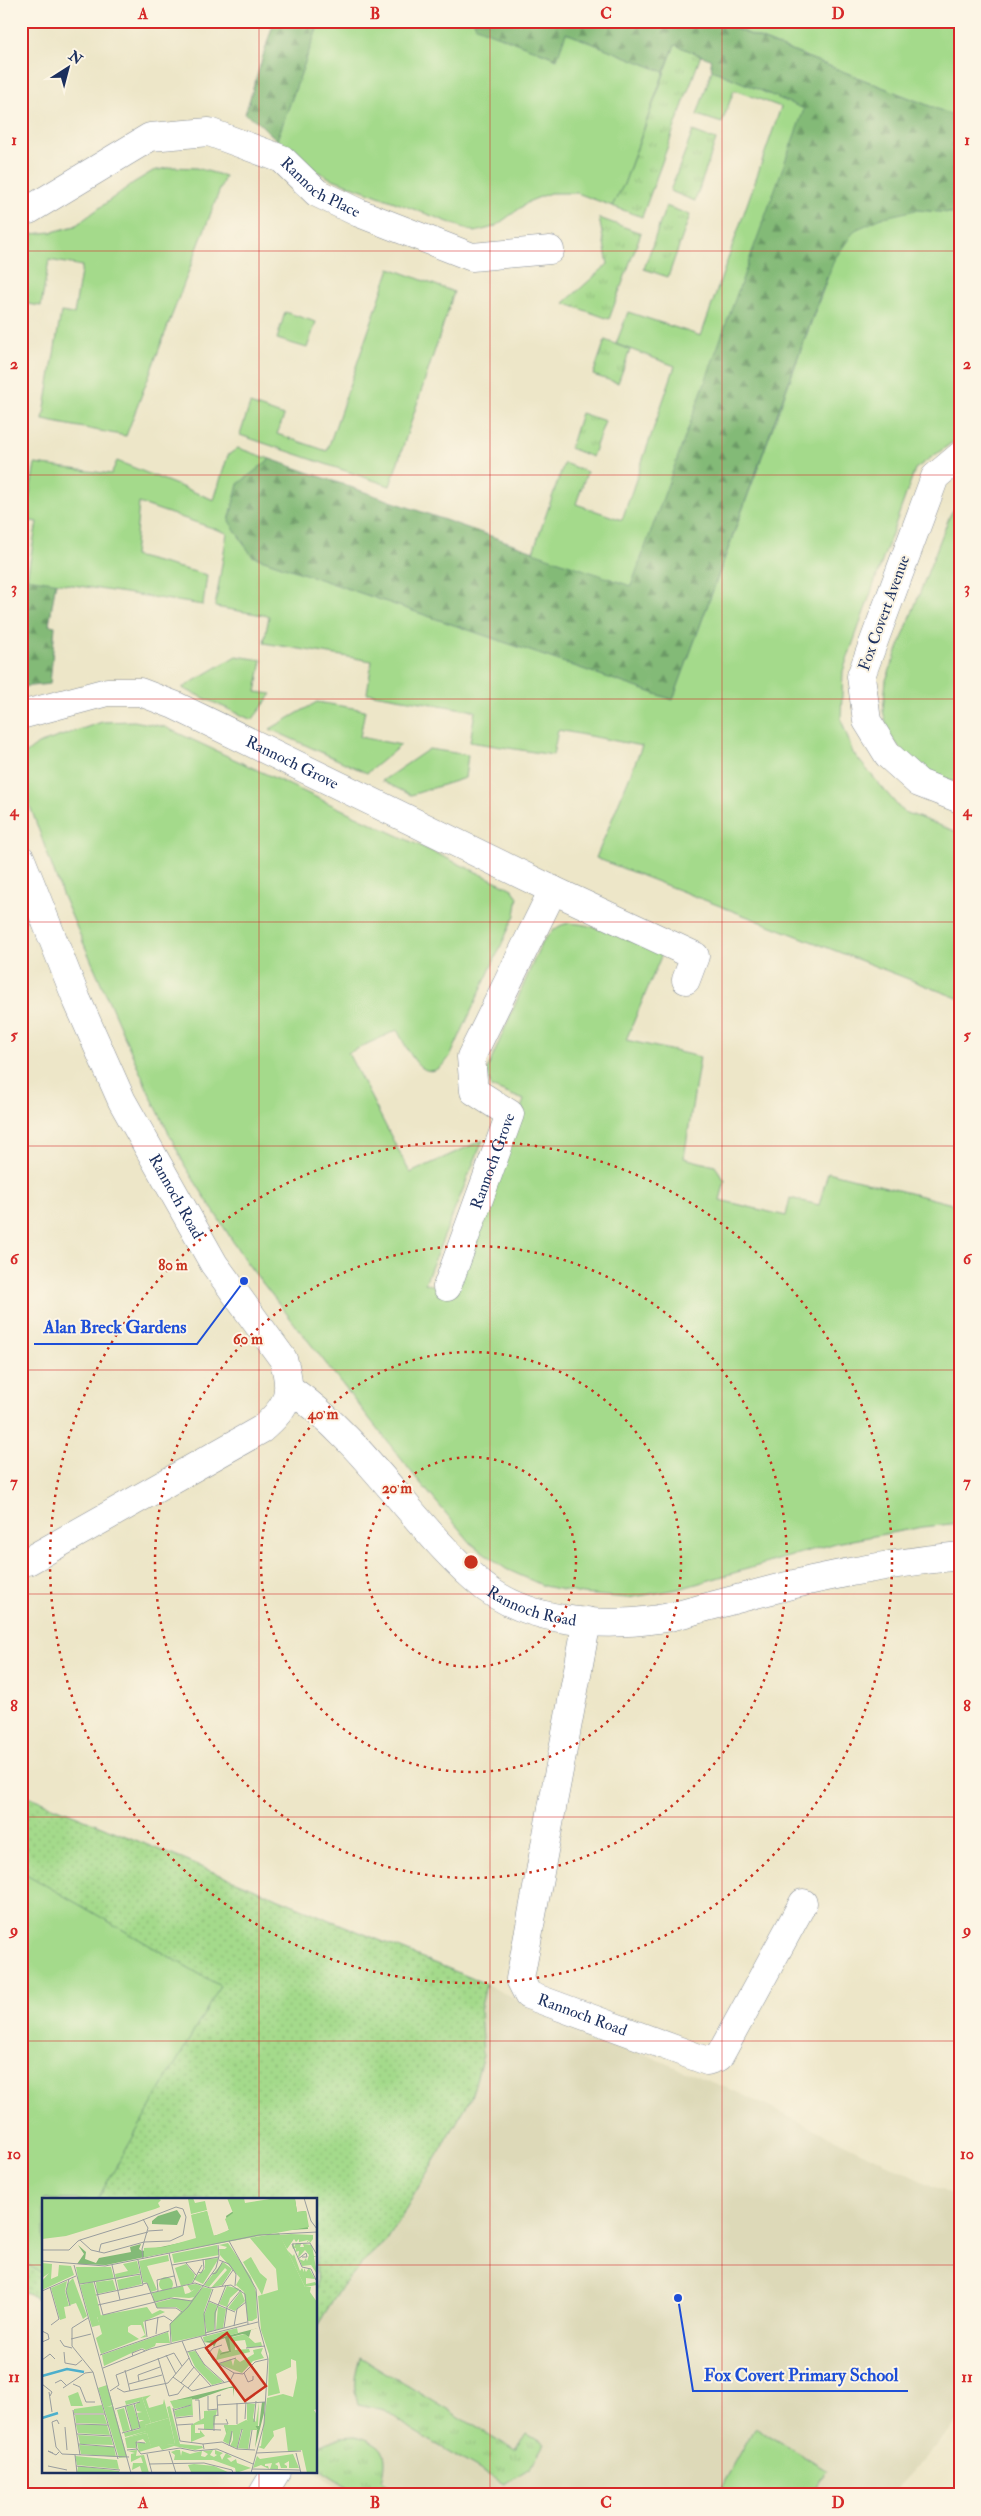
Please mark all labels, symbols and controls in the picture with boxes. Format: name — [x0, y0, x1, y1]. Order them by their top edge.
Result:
text: A — [137, 4, 149, 24]
text: B — [370, 4, 380, 24]
text: C — [600, 4, 612, 24]
text: D — [831, 4, 845, 24]
north arrow — [42, 42, 92, 92]
text: N — [64, 47, 86, 69]
text: 1 — [11, 130, 17, 150]
text: 1 — [964, 130, 970, 150]
street label: Rannoch Place — [276, 153, 364, 222]
text: 2 — [10, 354, 18, 374]
text: 2 — [963, 354, 971, 374]
street label: Fox Covert Avenue — [854, 552, 914, 673]
text: 3 — [11, 578, 17, 598]
text: 3 — [964, 578, 970, 598]
street label: Rannoch Grove — [243, 732, 342, 794]
text: 4 — [9, 801, 20, 821]
text: 4 — [962, 801, 973, 821]
text: 5 — [10, 1025, 18, 1045]
text: 5 — [963, 1025, 971, 1045]
street label: Rannoch Grove — [466, 1110, 520, 1212]
street label: Rannoch Road — [144, 1151, 208, 1242]
text: 6 — [10, 1249, 20, 1269]
text: 6 — [963, 1249, 973, 1269]
text: 80 m — [158, 1256, 188, 1275]
callout: Alan Breck Gardens — [34, 1311, 197, 1344]
text: Alan Breck Gardens — [42, 1316, 187, 1339]
text: 60 m — [233, 1330, 263, 1349]
text: 40 m — [307, 1405, 339, 1424]
text: 7 — [10, 1472, 18, 1492]
text: 7 — [963, 1472, 971, 1492]
text: 20 m — [382, 1479, 412, 1498]
centre of rings — [462, 1553, 480, 1571]
street label: Rannoch Road — [483, 1582, 578, 1631]
text: 8 — [10, 1696, 18, 1716]
text: 8 — [963, 1696, 971, 1716]
text: 9 — [8, 1920, 18, 1940]
text: 9 — [961, 1920, 971, 1940]
street label: Rannoch Road — [535, 1989, 630, 2041]
text: 10 — [7, 2144, 21, 2164]
text: 10 — [960, 2144, 974, 2164]
inset map — [42, 2198, 318, 2474]
callout: Fox Covert Primary School — [693, 2358, 908, 2391]
text: Fox Covert Primary School — [704, 2364, 899, 2387]
text: 11 — [8, 2367, 20, 2387]
text: 11 — [961, 2367, 973, 2387]
text: A — [137, 2493, 149, 2513]
text: B — [370, 2493, 380, 2513]
text: C — [600, 2493, 612, 2513]
text: D — [831, 2493, 845, 2513]

